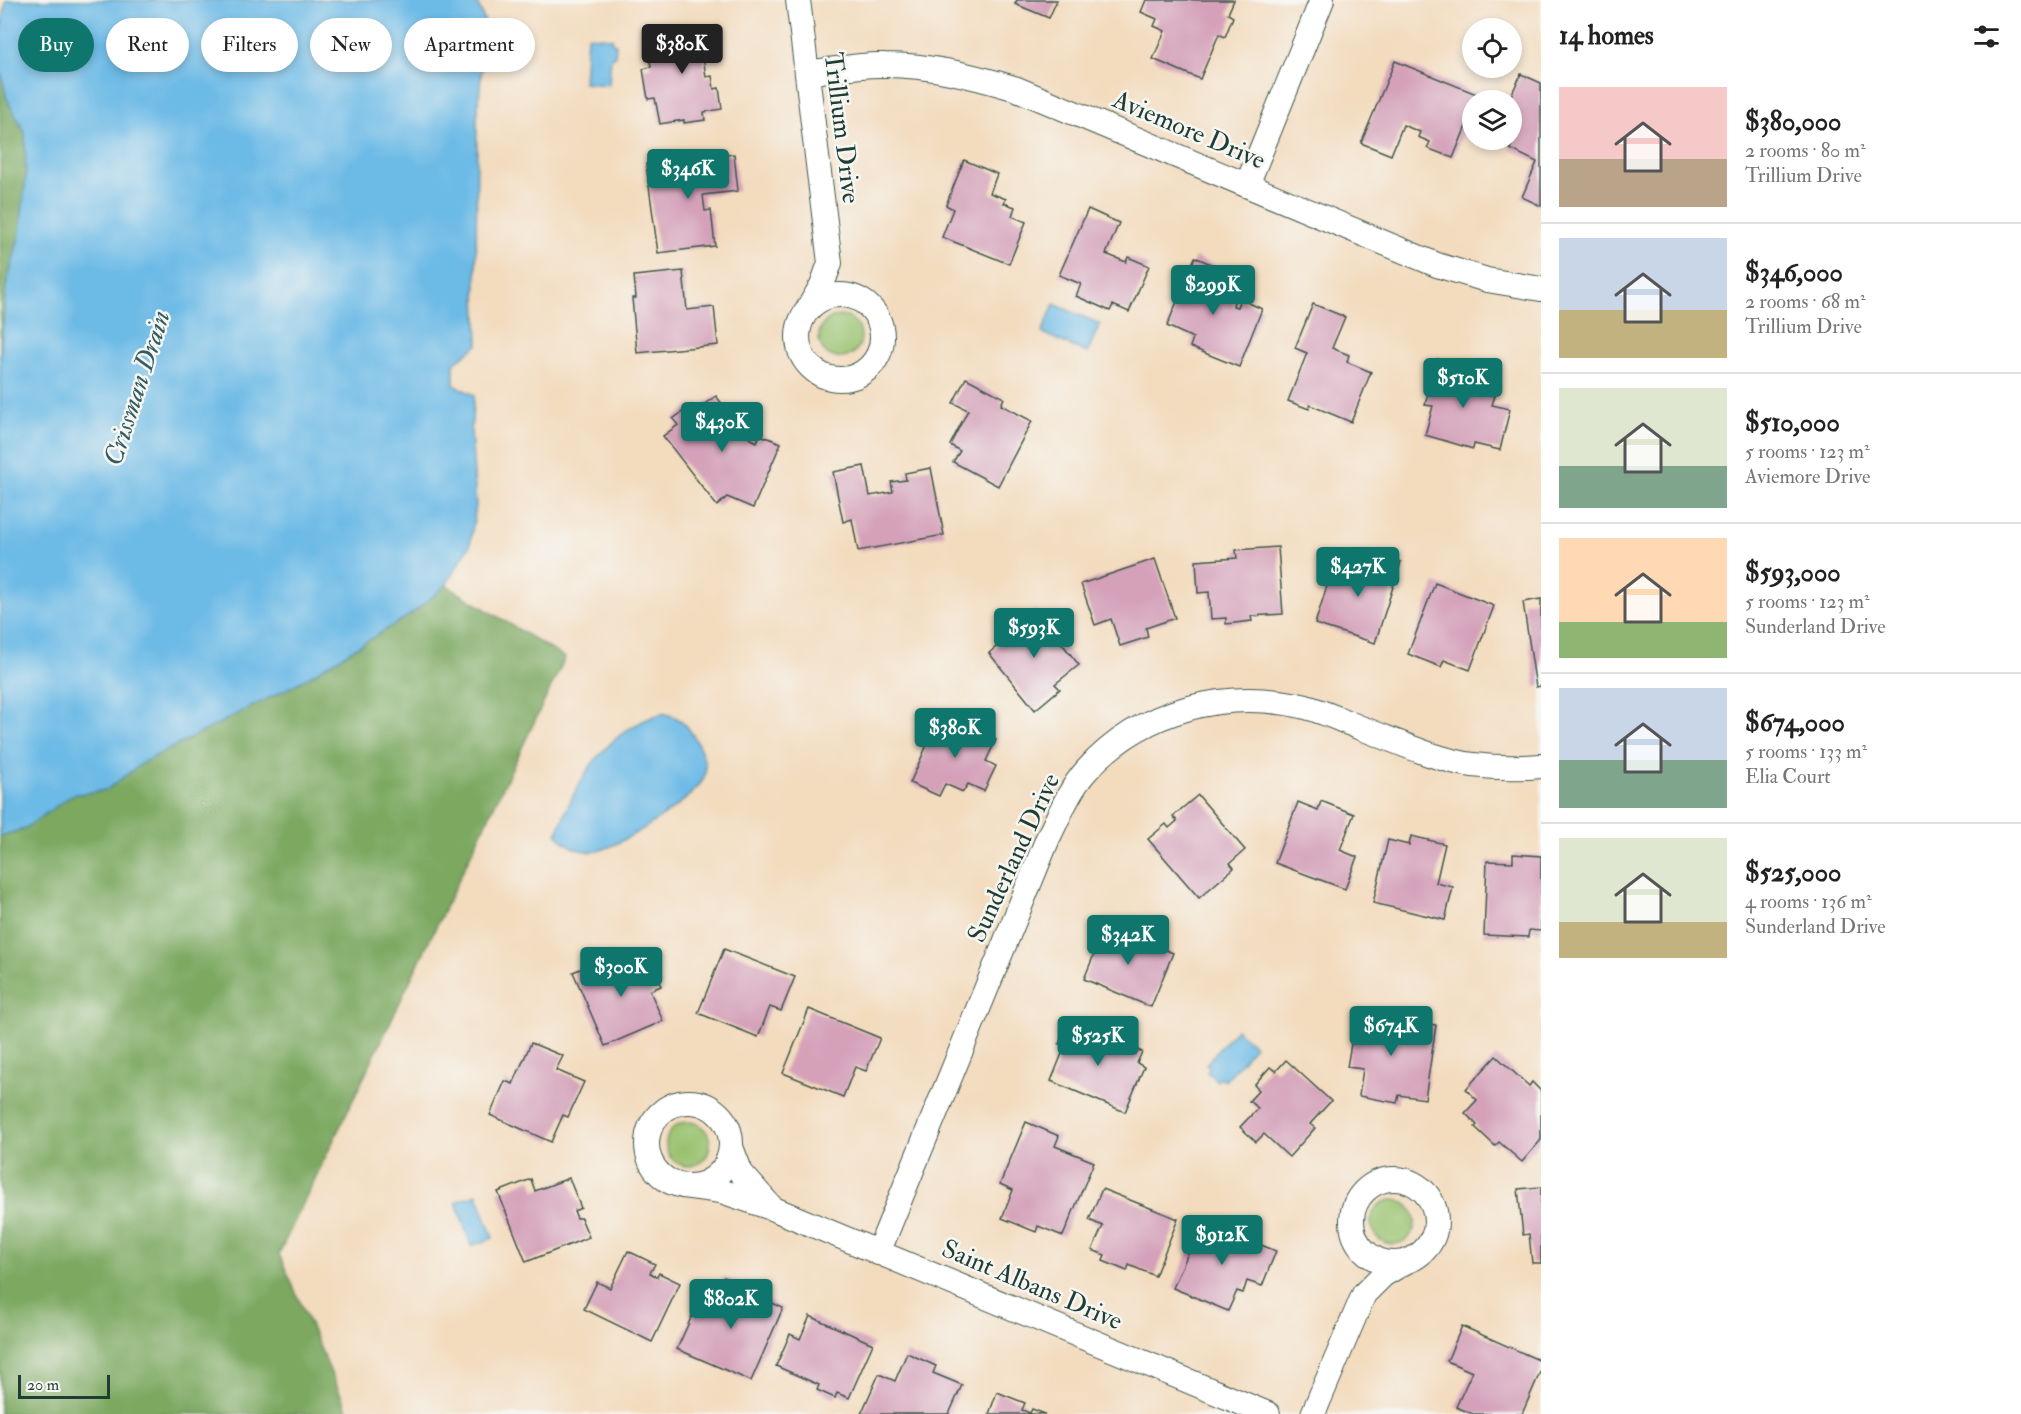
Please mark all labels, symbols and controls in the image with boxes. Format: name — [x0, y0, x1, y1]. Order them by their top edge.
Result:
chip: Buy — [18, 18, 94, 72]
chip: Rent — [106, 18, 189, 72]
chip: Filters — [201, 18, 298, 72]
chip: New — [310, 18, 392, 72]
chip: Apartment — [404, 18, 535, 72]
map controls — [1462, 18, 1522, 150]
button: locate — [1462, 18, 1522, 78]
text: 14 homes — [1559, 20, 1654, 52]
icon: filters — [1970, 20, 2003, 53]
pin: $380K — [640, 24, 724, 75]
text: $380K — [656, 31, 708, 56]
street label: Trillium Drive — [817, 51, 867, 205]
street label: Aviemore Drive — [1107, 83, 1270, 177]
button: layers — [1462, 90, 1522, 150]
text: $380,000 — [1745, 106, 1841, 138]
icon: home — [1607, 111, 1679, 183]
text: 2 rooms · 80 m² — [1745, 138, 1866, 163]
pin: $346K — [646, 149, 730, 200]
text: $346K — [661, 156, 715, 181]
text: Trillium Drive — [1745, 163, 1862, 188]
text: $346,000 — [1745, 257, 1843, 289]
icon: home — [1607, 262, 1679, 334]
pin: $299K — [1171, 265, 1255, 316]
text: $299K — [1185, 272, 1241, 297]
text: 2 rooms · 68 m² — [1745, 289, 1866, 314]
water label: Crissman Drain — [96, 306, 178, 470]
text: Trillium Drive — [1745, 314, 1862, 339]
pin: $510K — [1421, 358, 1505, 409]
text: $510K — [1437, 365, 1489, 390]
pin: $430K — [680, 402, 764, 453]
text: $510,000 — [1745, 407, 1840, 439]
text: $430K — [695, 409, 749, 434]
icon: home — [1607, 412, 1679, 484]
text: 5 rooms · 123 m² — [1745, 439, 1870, 464]
text: Aviemore Drive — [1745, 464, 1870, 489]
pin: $427K — [1316, 547, 1400, 598]
text: $427K — [1330, 554, 1386, 579]
text: $593,000 — [1745, 557, 1841, 589]
icon: home — [1607, 562, 1679, 634]
text: 5 rooms · 123 m² — [1745, 589, 1870, 614]
pin: $593K — [992, 608, 1076, 659]
text: Sunderland Drive — [1745, 614, 1886, 639]
text: $593K — [1008, 615, 1060, 640]
text: $674,000 — [1745, 707, 1845, 739]
pin: $380K — [913, 708, 997, 759]
icon: home — [1607, 712, 1679, 784]
text: $380K — [929, 715, 981, 740]
text: 5 rooms · 133 m² — [1745, 739, 1867, 764]
text: Elia Court — [1745, 764, 1831, 789]
street label: Sunderland Drive — [961, 768, 1067, 948]
text: $525,000 — [1745, 857, 1841, 889]
icon: home — [1607, 862, 1679, 934]
text: 4 rooms · 136 m² — [1745, 889, 1872, 914]
text: Sunderland Drive — [1745, 914, 1886, 939]
pin: $342K — [1086, 915, 1170, 966]
text: $342K — [1101, 922, 1155, 947]
pin: $300K — [579, 947, 663, 998]
text: $300K — [594, 954, 648, 979]
pin: $674K — [1349, 1006, 1433, 1057]
text: $674K — [1364, 1013, 1418, 1038]
pin: $525K — [1056, 1016, 1140, 1067]
text: $525K — [1072, 1023, 1124, 1048]
pin: $912K — [1180, 1215, 1264, 1266]
text: $912K — [1196, 1222, 1248, 1247]
street label: Saint Albans Drive — [937, 1233, 1127, 1337]
pin: $802K — [689, 1279, 773, 1330]
text: $802K — [703, 1286, 759, 1311]
scale bar — [18, 1372, 110, 1400]
text: 20 m — [27, 1375, 59, 1395]

